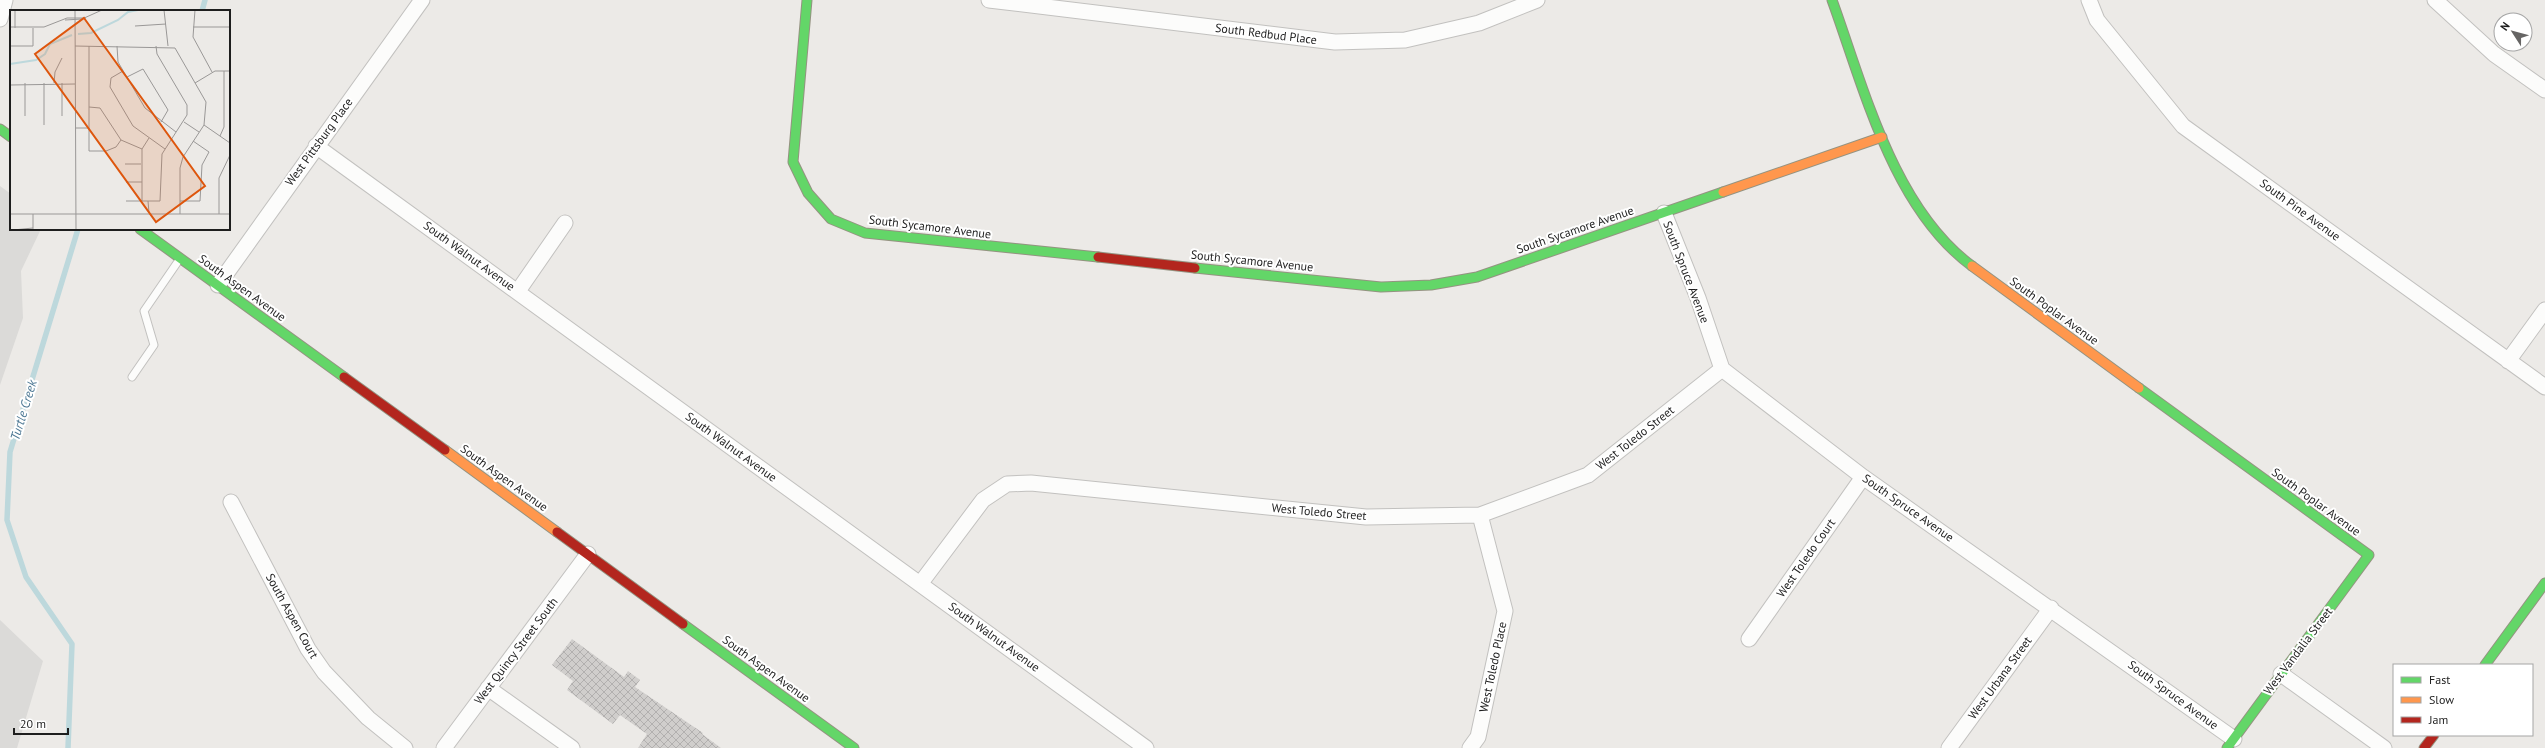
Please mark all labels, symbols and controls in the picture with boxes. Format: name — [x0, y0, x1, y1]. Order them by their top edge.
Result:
inset map — [10, 10, 230, 230]
north arrow — [2493, 12, 2533, 52]
text: N — [2497, 19, 2513, 33]
street label: South Redbud Place — [1214, 20, 1318, 47]
street label: West Pittsburg Place — [282, 95, 356, 189]
street label: South Pine Avenue — [2257, 175, 2344, 244]
street label: South Sycamore Avenue — [1514, 202, 1635, 257]
street label: South Sycamore Avenue — [868, 212, 992, 241]
street label: South Walnut Avenue — [421, 217, 518, 294]
street label: South Spruce Avenue — [1660, 219, 1713, 325]
street label: South Sycamore Avenue — [1190, 247, 1314, 274]
street label: South Aspen Avenue — [196, 251, 289, 324]
street label: South Poplar Avenue — [2007, 273, 2102, 348]
water label: Turtle Creek — [6, 377, 41, 442]
street label: West Toledo Street — [1592, 402, 1677, 473]
street label: South Walnut Avenue — [683, 408, 780, 485]
street label: South Aspen Avenue — [458, 441, 551, 514]
street label: South Poplar Avenue — [2269, 464, 2364, 539]
street label: South Spruce Avenue — [1860, 470, 1957, 545]
street label: West Toledo Street — [1271, 500, 1367, 523]
street label: West Toledo Court — [1773, 515, 1838, 600]
street label: South Aspen Court — [263, 571, 322, 661]
street label: West Quincy Street South — [471, 594, 561, 707]
street label: South Walnut Avenue — [946, 598, 1043, 675]
street label: West Vandalia Street — [2260, 604, 2335, 697]
street label: West Toledo Place — [1476, 620, 1509, 714]
street label: South Aspen Avenue — [720, 632, 813, 705]
street label: West Urbana Street — [1965, 633, 2035, 722]
street label: South Spruce Avenue — [2125, 657, 2221, 732]
legend — [2393, 664, 2533, 736]
text: Fast — [2429, 672, 2450, 687]
text: Slow — [2429, 692, 2454, 707]
scale bar — [14, 710, 68, 736]
text: Jam — [2428, 712, 2448, 727]
text: 20 m — [20, 716, 46, 731]

